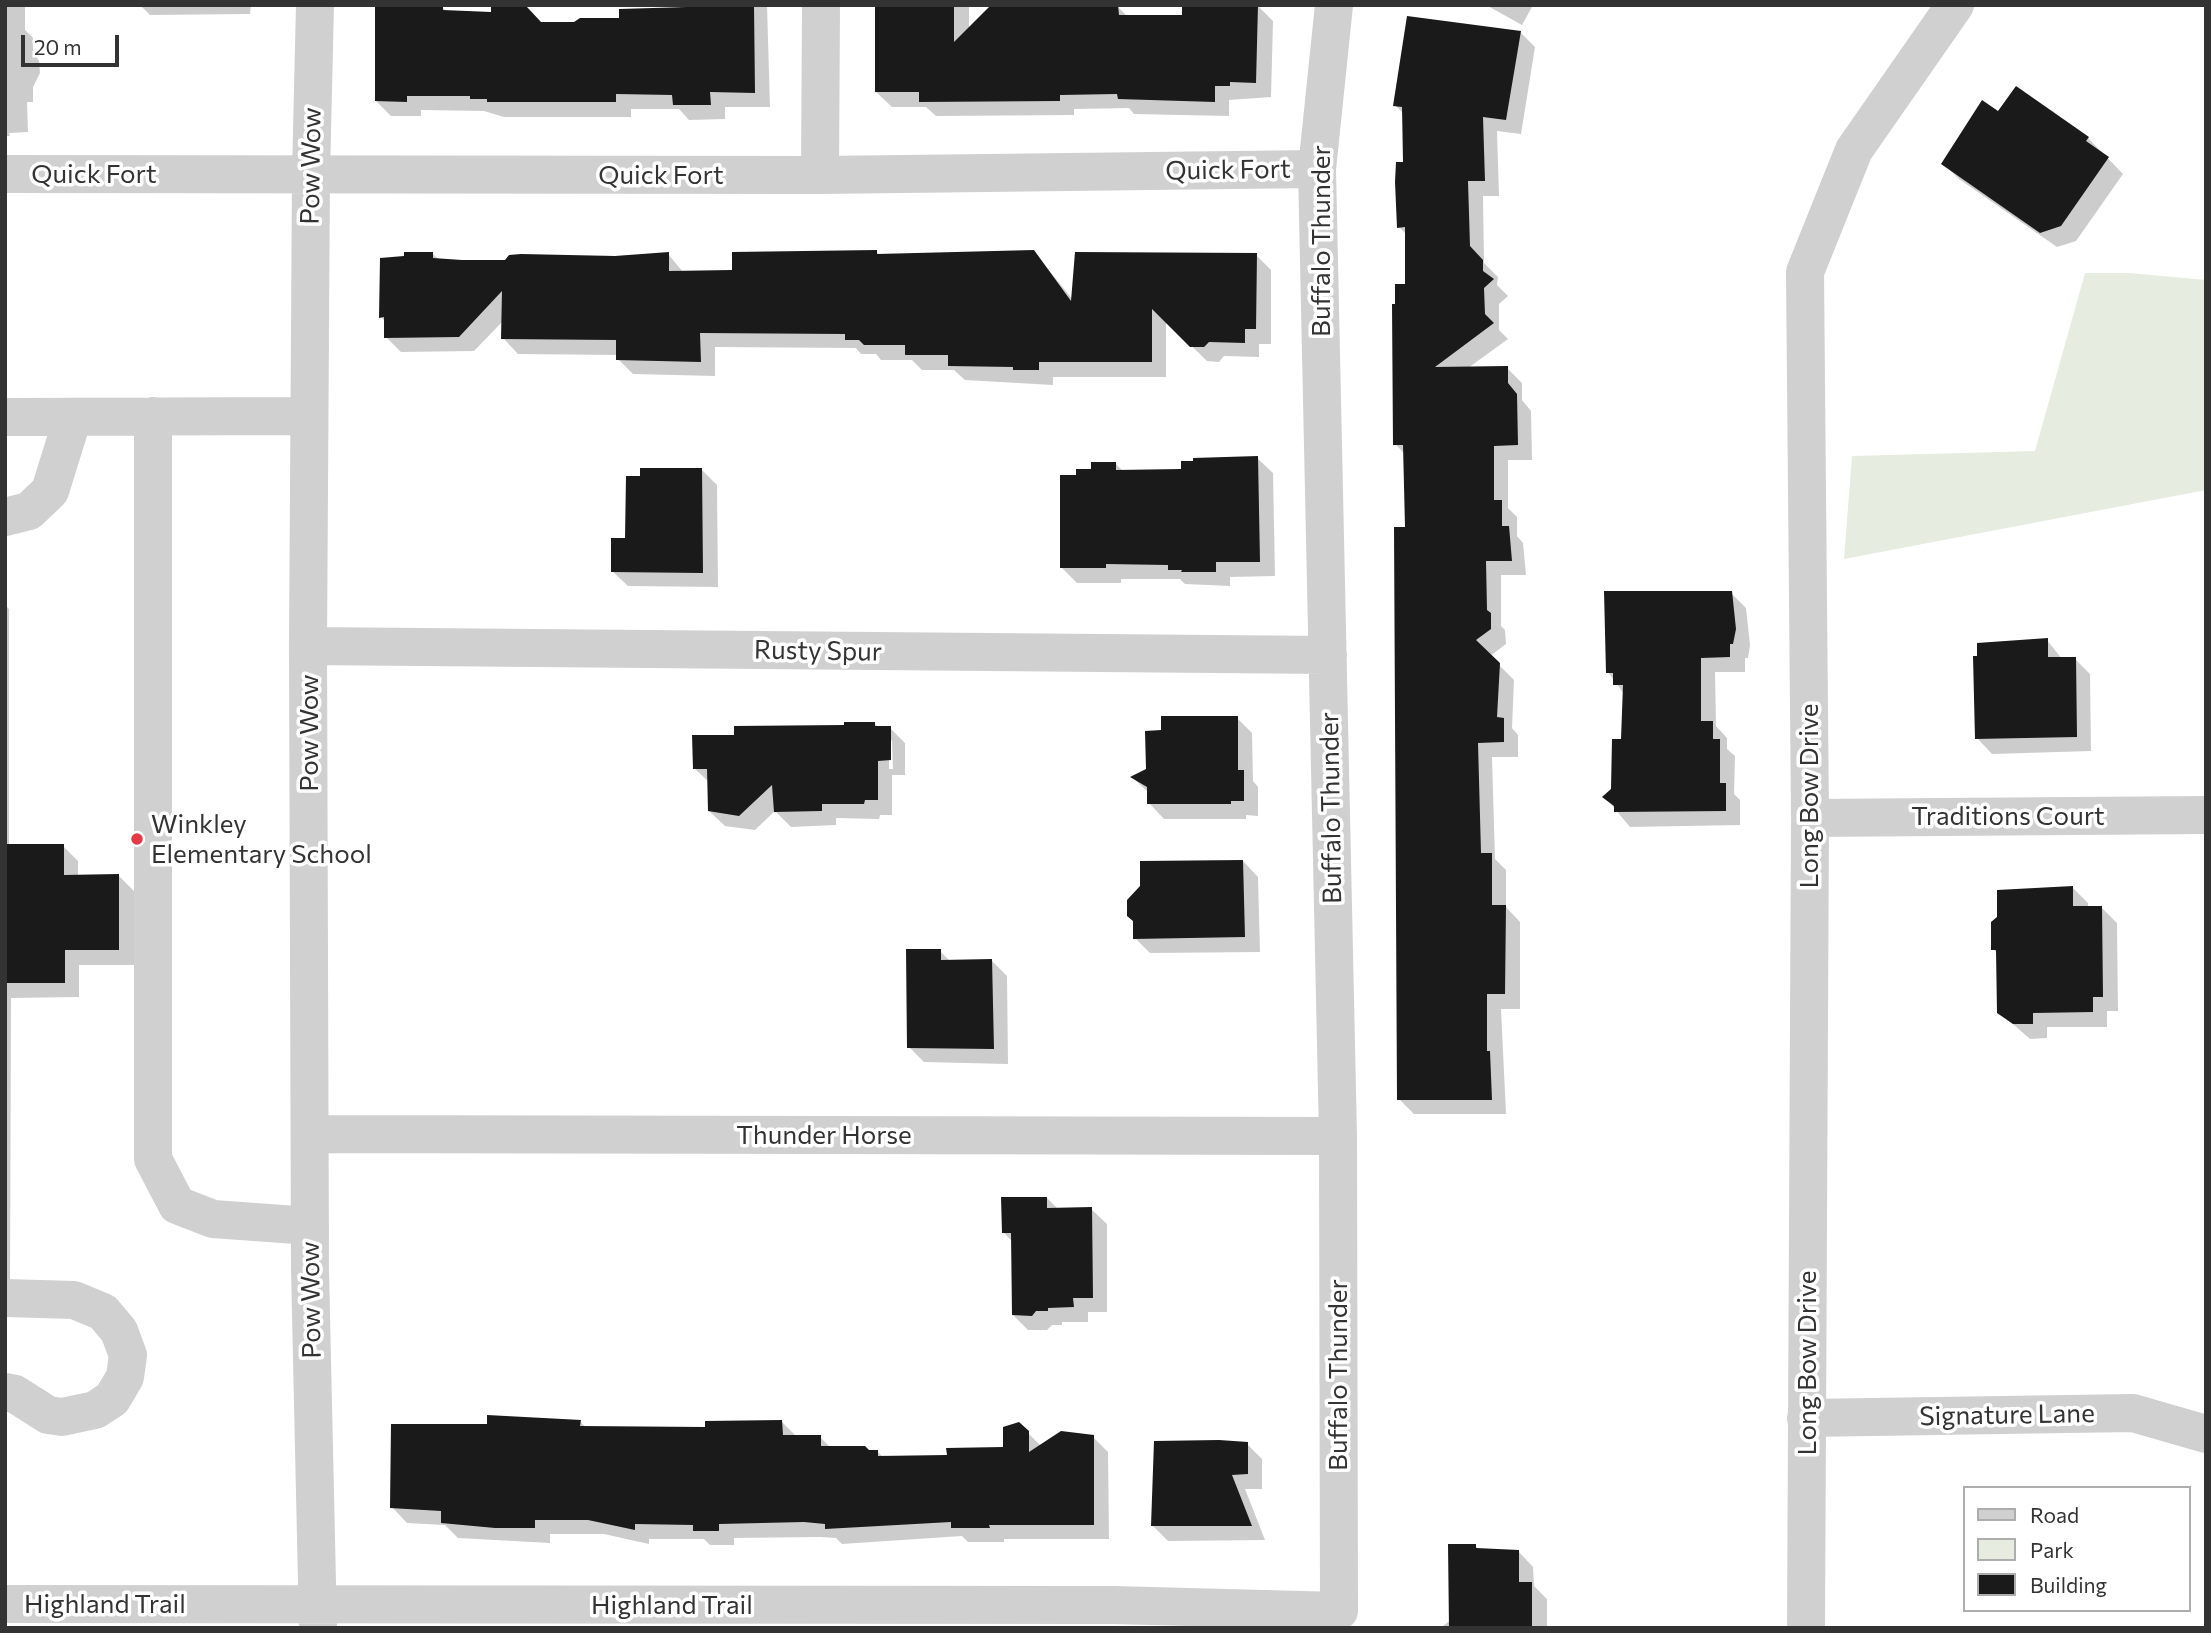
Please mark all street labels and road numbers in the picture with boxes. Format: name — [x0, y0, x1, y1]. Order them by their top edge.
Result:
street label: Pow Wow — [294, 107, 328, 225]
street label: Buffalo Thunder — [1305, 145, 1337, 337]
street label: Quick Fort — [1165, 153, 1291, 187]
street label: Quick Fort — [31, 158, 157, 190]
street label: Quick Fort — [598, 159, 724, 191]
street label: Rusty Spur — [754, 634, 882, 668]
street label: Pow Wow — [293, 674, 325, 792]
street label: Long Bow Drive — [1793, 704, 1825, 888]
street label: Buffalo Thunder — [1314, 712, 1348, 904]
street label: Traditions Court — [1911, 800, 2105, 832]
street label: Thunder Horse — [736, 1119, 912, 1151]
street label: Pow Wow — [294, 1241, 328, 1359]
street label: Long Bow Drive — [1791, 1271, 1823, 1455]
street label: Buffalo Thunder — [1322, 1279, 1354, 1471]
street label: Signature Lane — [1919, 1398, 2095, 1432]
street label: Highland Trail — [24, 1588, 186, 1620]
street label: Highland Trail — [591, 1589, 753, 1621]

